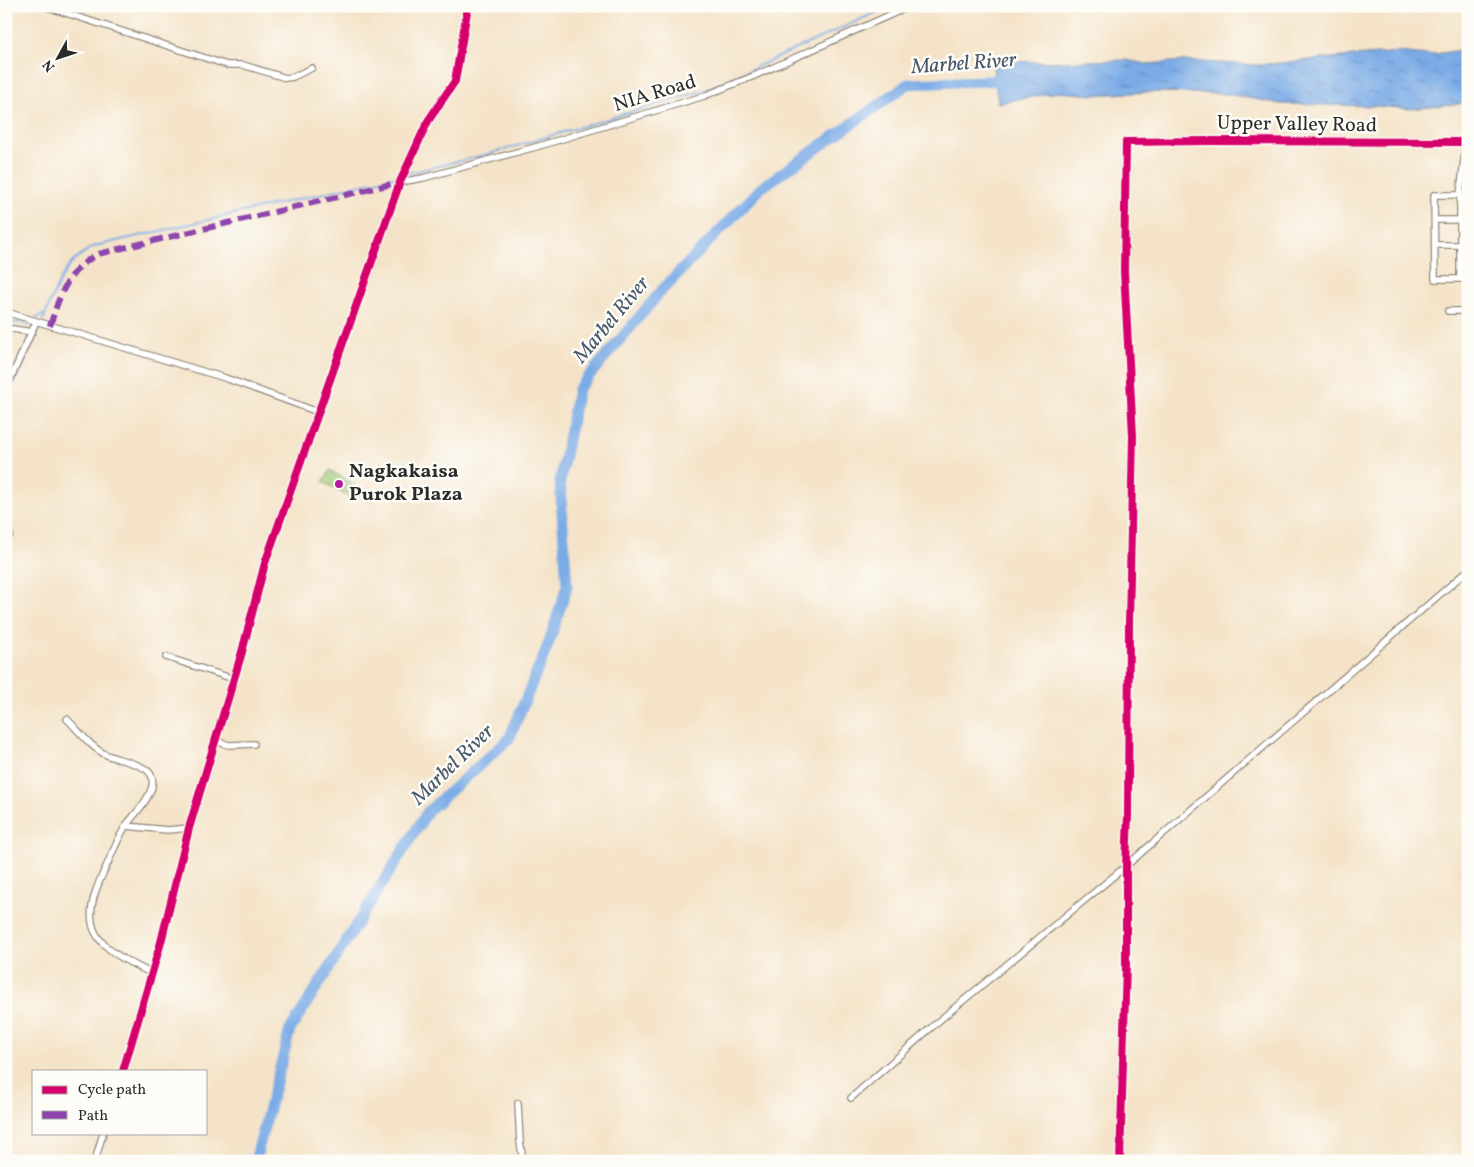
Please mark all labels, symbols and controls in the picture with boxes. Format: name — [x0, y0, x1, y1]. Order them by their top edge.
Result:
north arrow — [32, 32, 82, 82]
water label: Marbel River — [909, 46, 1018, 82]
text: N — [39, 55, 60, 75]
street label: NIA Road — [610, 68, 700, 120]
street label: Upper Valley Road — [1217, 110, 1377, 140]
water label: Marbel River — [566, 270, 657, 370]
place label: Nagkakaisa Purok Plaza — [349, 458, 463, 509]
marker: Nagkakaisa Purok Plaza — [333, 478, 345, 490]
water label: Marbel River — [404, 718, 501, 813]
legend — [32, 1070, 208, 1134]
text: Cycle path — [78, 1080, 146, 1101]
text: Path — [78, 1106, 108, 1127]

